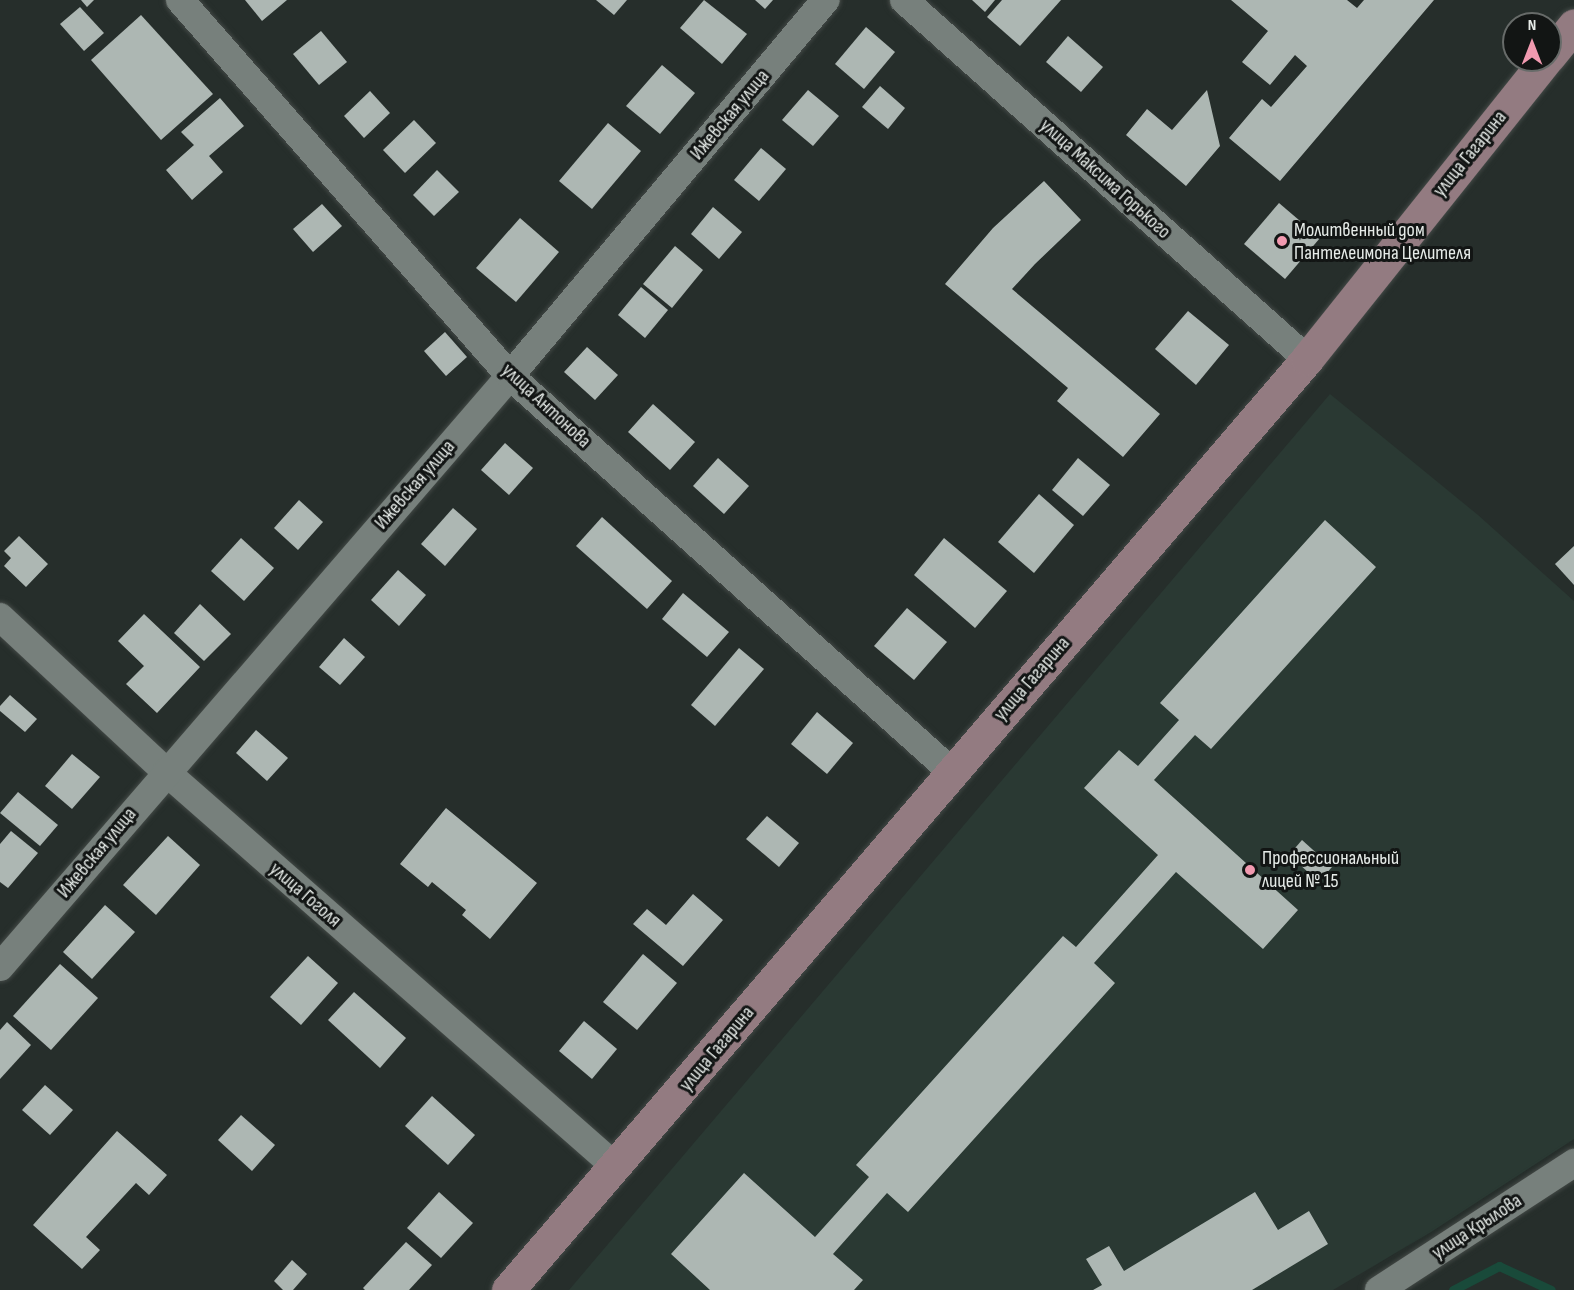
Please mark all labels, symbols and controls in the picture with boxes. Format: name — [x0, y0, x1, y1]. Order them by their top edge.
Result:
north arrow — [1502, 12, 1562, 72]
text: N — [1528, 16, 1536, 35]
street label: Ижевская улица — [685, 65, 775, 165]
street label: улица Гагарина — [1428, 106, 1512, 202]
street label: улица Максима Горького — [1035, 114, 1175, 244]
place label: Молитвенный дом Пантелеимона Целителя — [1294, 218, 1471, 265]
marker: Молитвенный дом Пантелеимона Целителя — [1275, 234, 1289, 248]
street label: улица Антонова — [496, 359, 596, 453]
street label: Ижевская улица — [370, 435, 460, 535]
street label: улица Гагарина — [989, 632, 1075, 726]
street label: Ижевская улица — [52, 803, 142, 903]
place label: Профессиональный лицей № 15 — [1262, 846, 1399, 893]
street label: улица Гоголя — [264, 857, 346, 933]
marker: Профессиональный лицей № 15 — [1243, 863, 1257, 877]
street label: улица Гагарина — [675, 1002, 759, 1096]
street label: улица Крылова — [1428, 1189, 1526, 1265]

